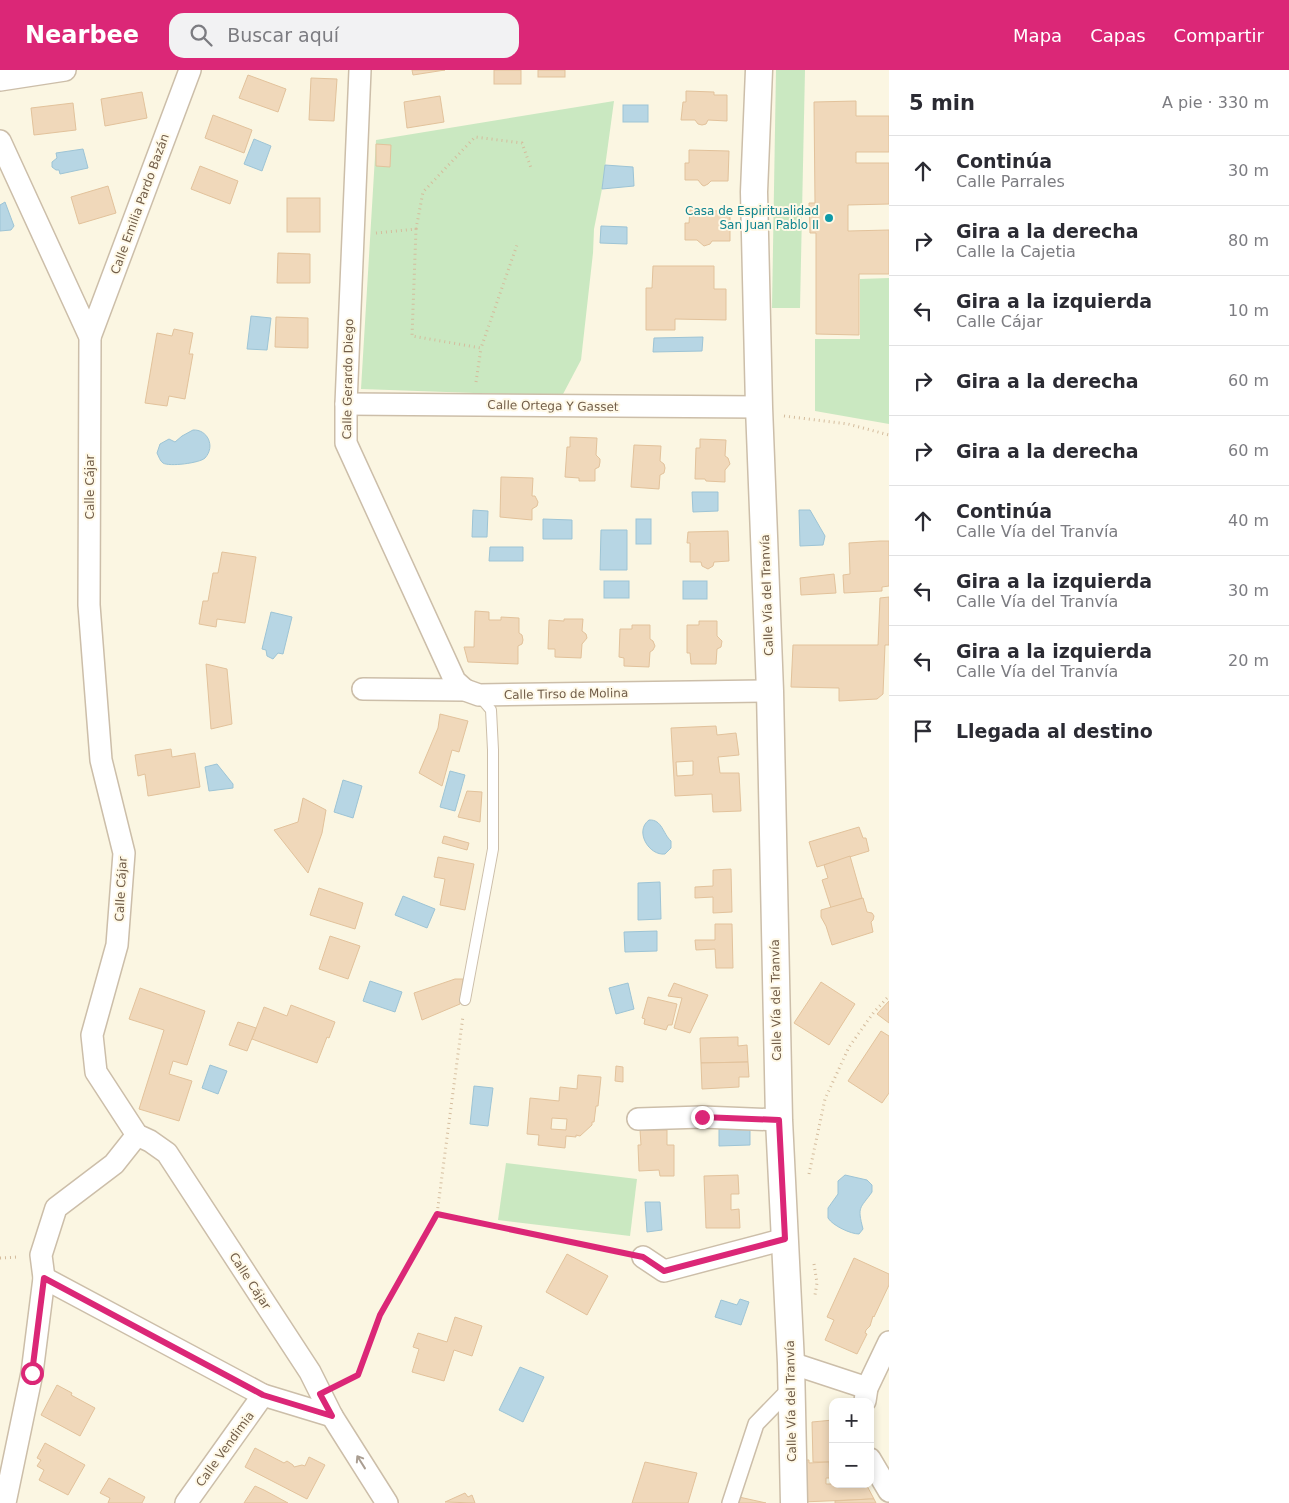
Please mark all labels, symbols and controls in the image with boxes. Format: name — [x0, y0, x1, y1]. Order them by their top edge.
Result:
search box — [169, 13, 519, 58]
text: Nearbee — [25, 21, 139, 49]
icon: search — [187, 21, 215, 49]
text: Buscar aquí — [227, 24, 339, 46]
text: Mapa — [1013, 25, 1062, 46]
text: Capas — [1090, 25, 1146, 46]
text: Compartir — [1174, 25, 1264, 46]
text: 5 min — [909, 91, 975, 115]
text: A pie · 330 m — [1162, 93, 1269, 112]
street label: Calle Emilia Pardo Bazán — [108, 132, 172, 276]
text: Continúa — [956, 150, 1052, 172]
icon: ahead — [909, 157, 937, 185]
text: 30 m — [1228, 161, 1269, 180]
text: Calle Parrales — [956, 172, 1065, 191]
place label: Casa de Espiritualidad San Juan Pablo II — [685, 204, 819, 232]
marker: Casa de Espiritualidad San Juan Pablo II — [823, 212, 835, 224]
text: Gira a la derecha — [956, 220, 1139, 242]
icon: right — [909, 227, 937, 255]
text: 80 m — [1228, 231, 1269, 250]
text: Calle la Cajetia — [956, 242, 1076, 261]
text: Gira a la izquierda — [956, 290, 1152, 312]
icon: left — [909, 297, 937, 325]
text: 10 m — [1228, 301, 1269, 320]
text: Calle Cájar — [956, 312, 1043, 331]
street label: Calle Gerardo Diego — [340, 318, 356, 440]
icon: right — [909, 367, 937, 395]
text: Gira a la derecha — [956, 370, 1139, 392]
text: 60 m — [1228, 371, 1269, 390]
street label: Calle Ortega Y Gasset — [487, 398, 619, 414]
icon: right — [909, 437, 937, 465]
text: Gira a la derecha — [956, 440, 1139, 462]
text: 60 m — [1228, 441, 1269, 460]
street label: Calle Cájar — [83, 454, 97, 519]
text: Continúa — [956, 500, 1052, 522]
icon: ahead — [909, 507, 937, 535]
text: 40 m — [1228, 511, 1269, 530]
text: Calle Vía del Tranvía — [956, 522, 1118, 541]
street label: Calle Vía del Tranvía — [758, 534, 776, 656]
text: Gira a la izquierda — [956, 570, 1152, 592]
icon: left — [909, 577, 937, 605]
text: 30 m — [1228, 581, 1269, 600]
text: Calle Vía del Tranvía — [956, 592, 1118, 611]
text: Gira a la izquierda — [956, 640, 1152, 662]
icon: left — [909, 647, 937, 675]
text: 20 m — [1228, 651, 1269, 670]
text: Calle Vía del Tranvía — [956, 662, 1118, 681]
street label: Calle Tirso de Molina — [504, 686, 628, 702]
icon: arrive — [909, 717, 937, 745]
text: Llegada al destino — [956, 720, 1153, 742]
street label: Calle Cájar — [112, 856, 130, 922]
street label: Calle Vía del Tranvía — [768, 939, 784, 1061]
route end — [691, 1106, 714, 1129]
street label: Calle Cájar — [226, 1250, 274, 1312]
street label: Calle Vía del Tranvía — [783, 1340, 799, 1462]
route start — [21, 1362, 44, 1385]
map controls — [829, 1398, 874, 1488]
button: + — [829, 1398, 874, 1443]
street label: Calle Vendimia — [193, 1409, 257, 1489]
button: − — [829, 1443, 874, 1488]
one-way arrow — [356, 1455, 366, 1469]

